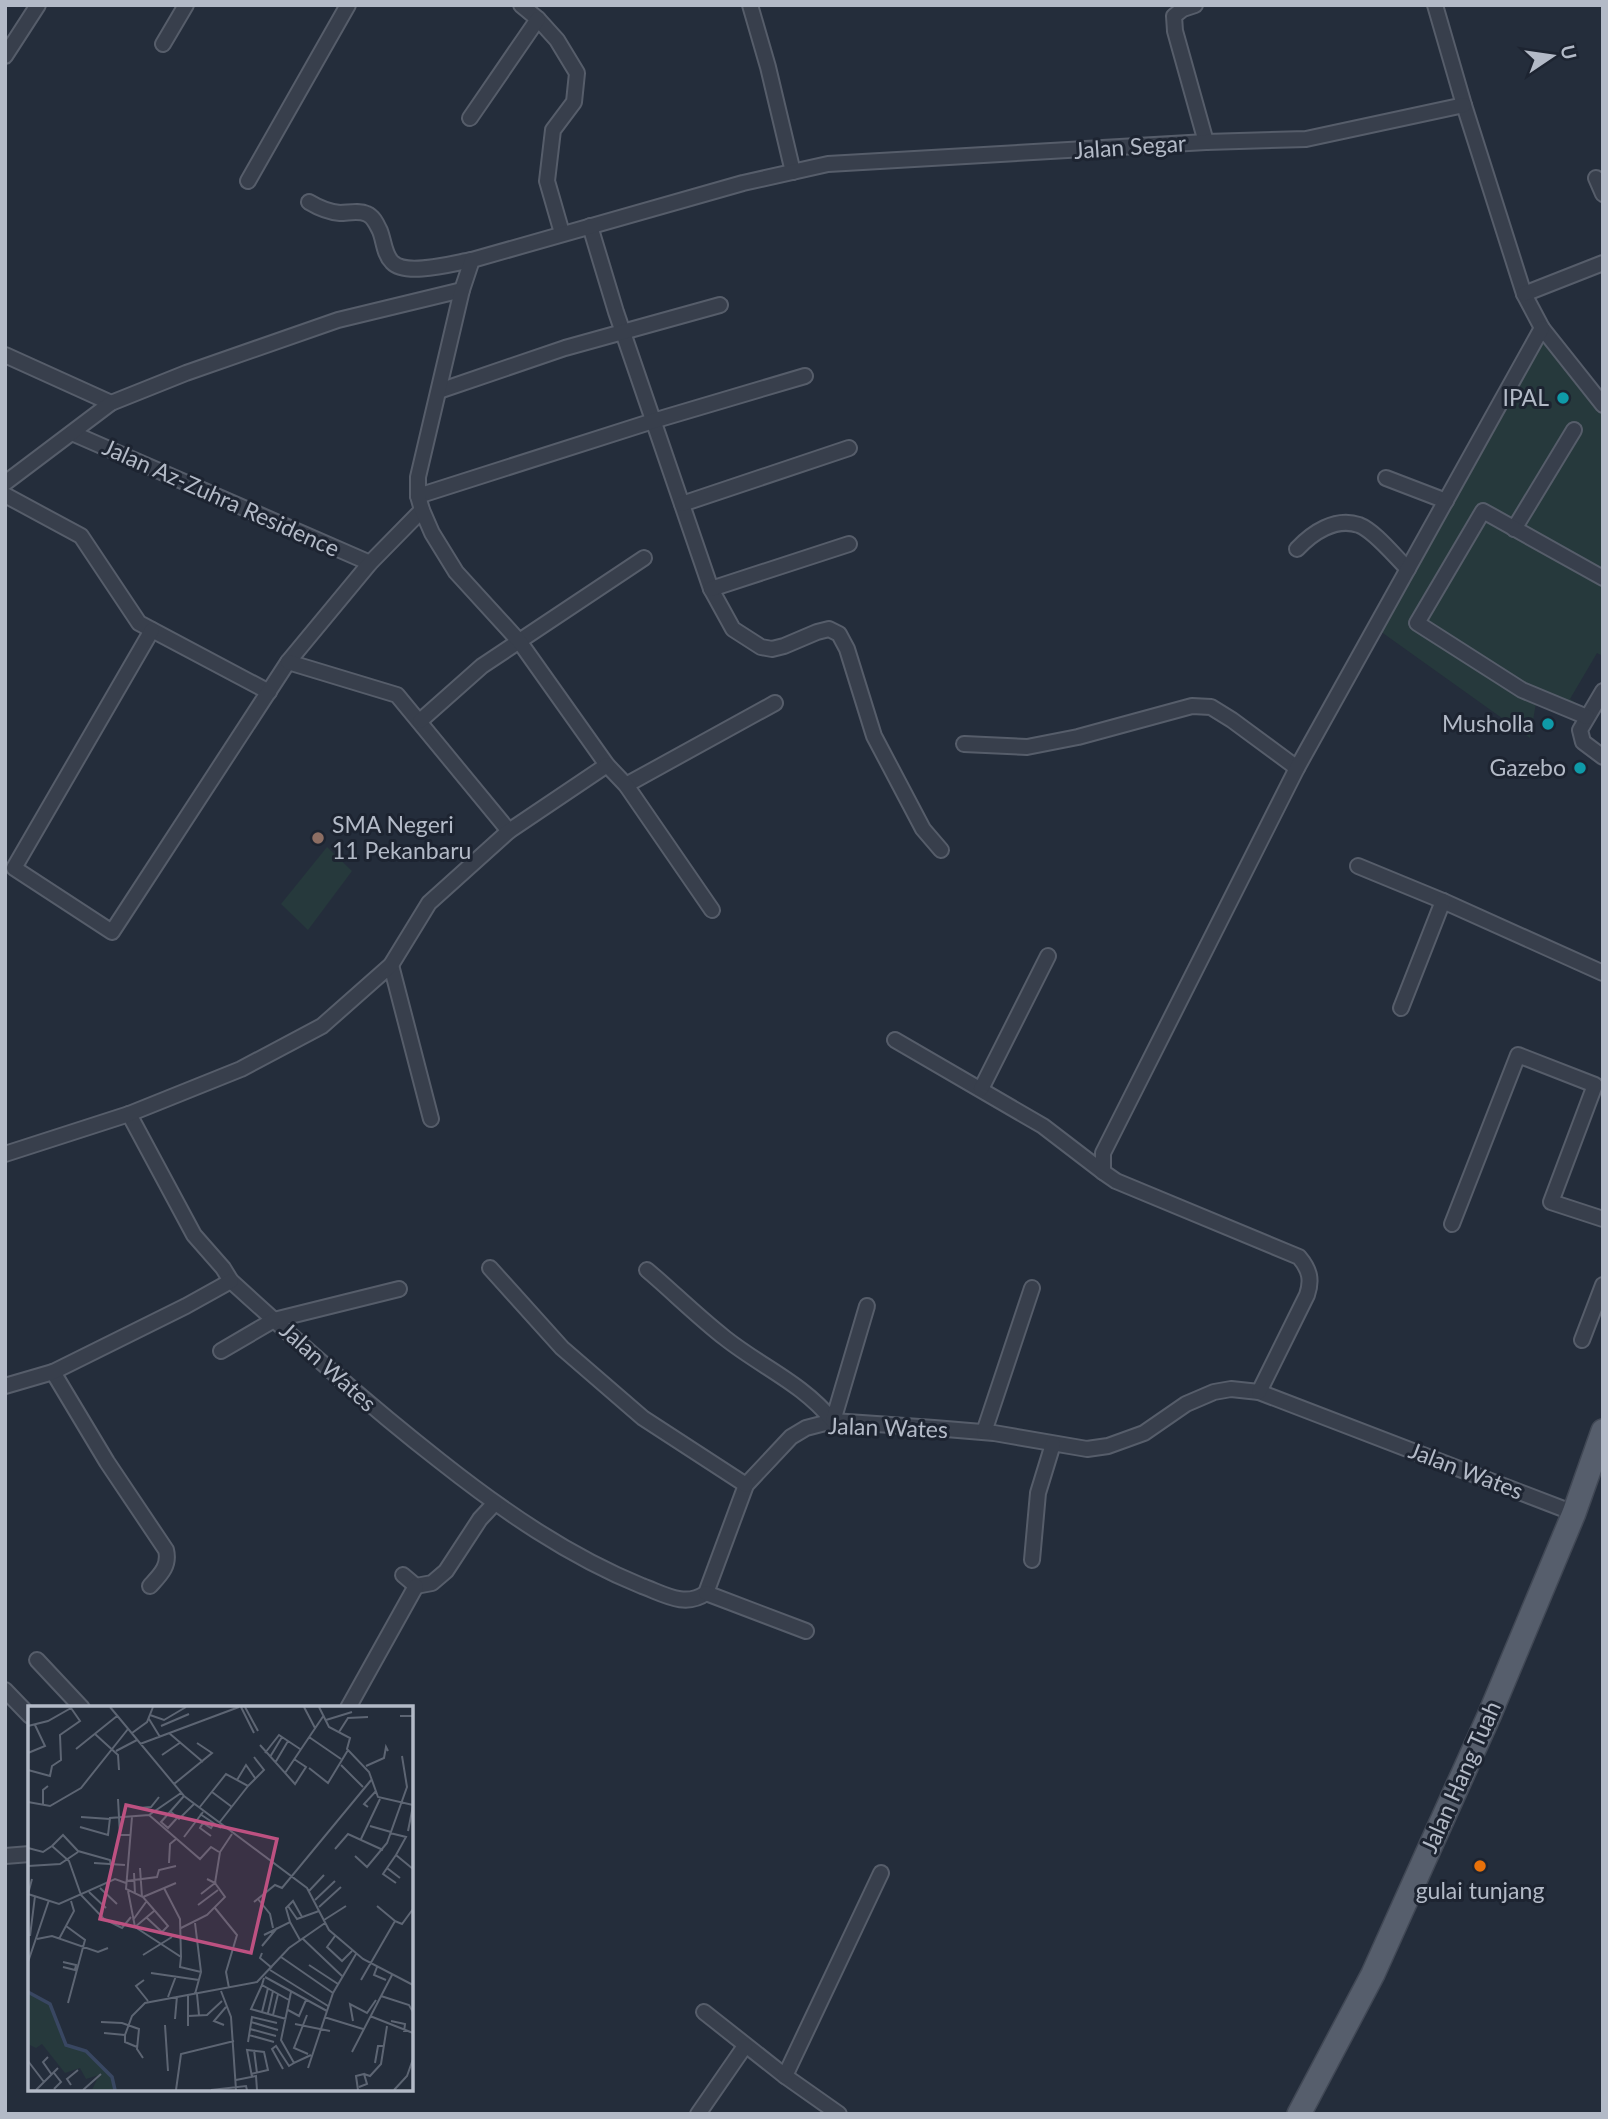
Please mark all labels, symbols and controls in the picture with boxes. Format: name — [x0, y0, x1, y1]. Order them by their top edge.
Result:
north arrow — [1517, 21, 1587, 91]
text: U — [1556, 43, 1582, 62]
street label: Jalan Segar — [1073, 128, 1188, 164]
place label: IPAL — [1503, 383, 1549, 411]
marker: IPAL — [1555, 390, 1571, 406]
street label: Jalan Az-Zuhra Residence — [99, 432, 344, 562]
place label: Musholla — [1442, 709, 1534, 737]
marker: Musholla — [1540, 716, 1556, 732]
place label: Gazebo — [1490, 753, 1566, 781]
marker: Gazebo — [1572, 760, 1588, 776]
place label: SMA Negeri 11 Pekanbaru — [332, 810, 471, 864]
marker: SMA Negeri 11 Pekanbaru — [310, 830, 326, 846]
street label: Jalan Wates — [275, 1316, 383, 1417]
street label: Jalan Wates — [828, 1411, 949, 1443]
street label: Jalan Wates — [1405, 1435, 1527, 1505]
street label: Jalan Hang Tuah — [1414, 1696, 1506, 1857]
inset map — [28, 1706, 413, 2091]
marker: gulai tunjang — [1472, 1858, 1488, 1874]
place label: gulai tunjang — [1416, 1876, 1544, 1904]

